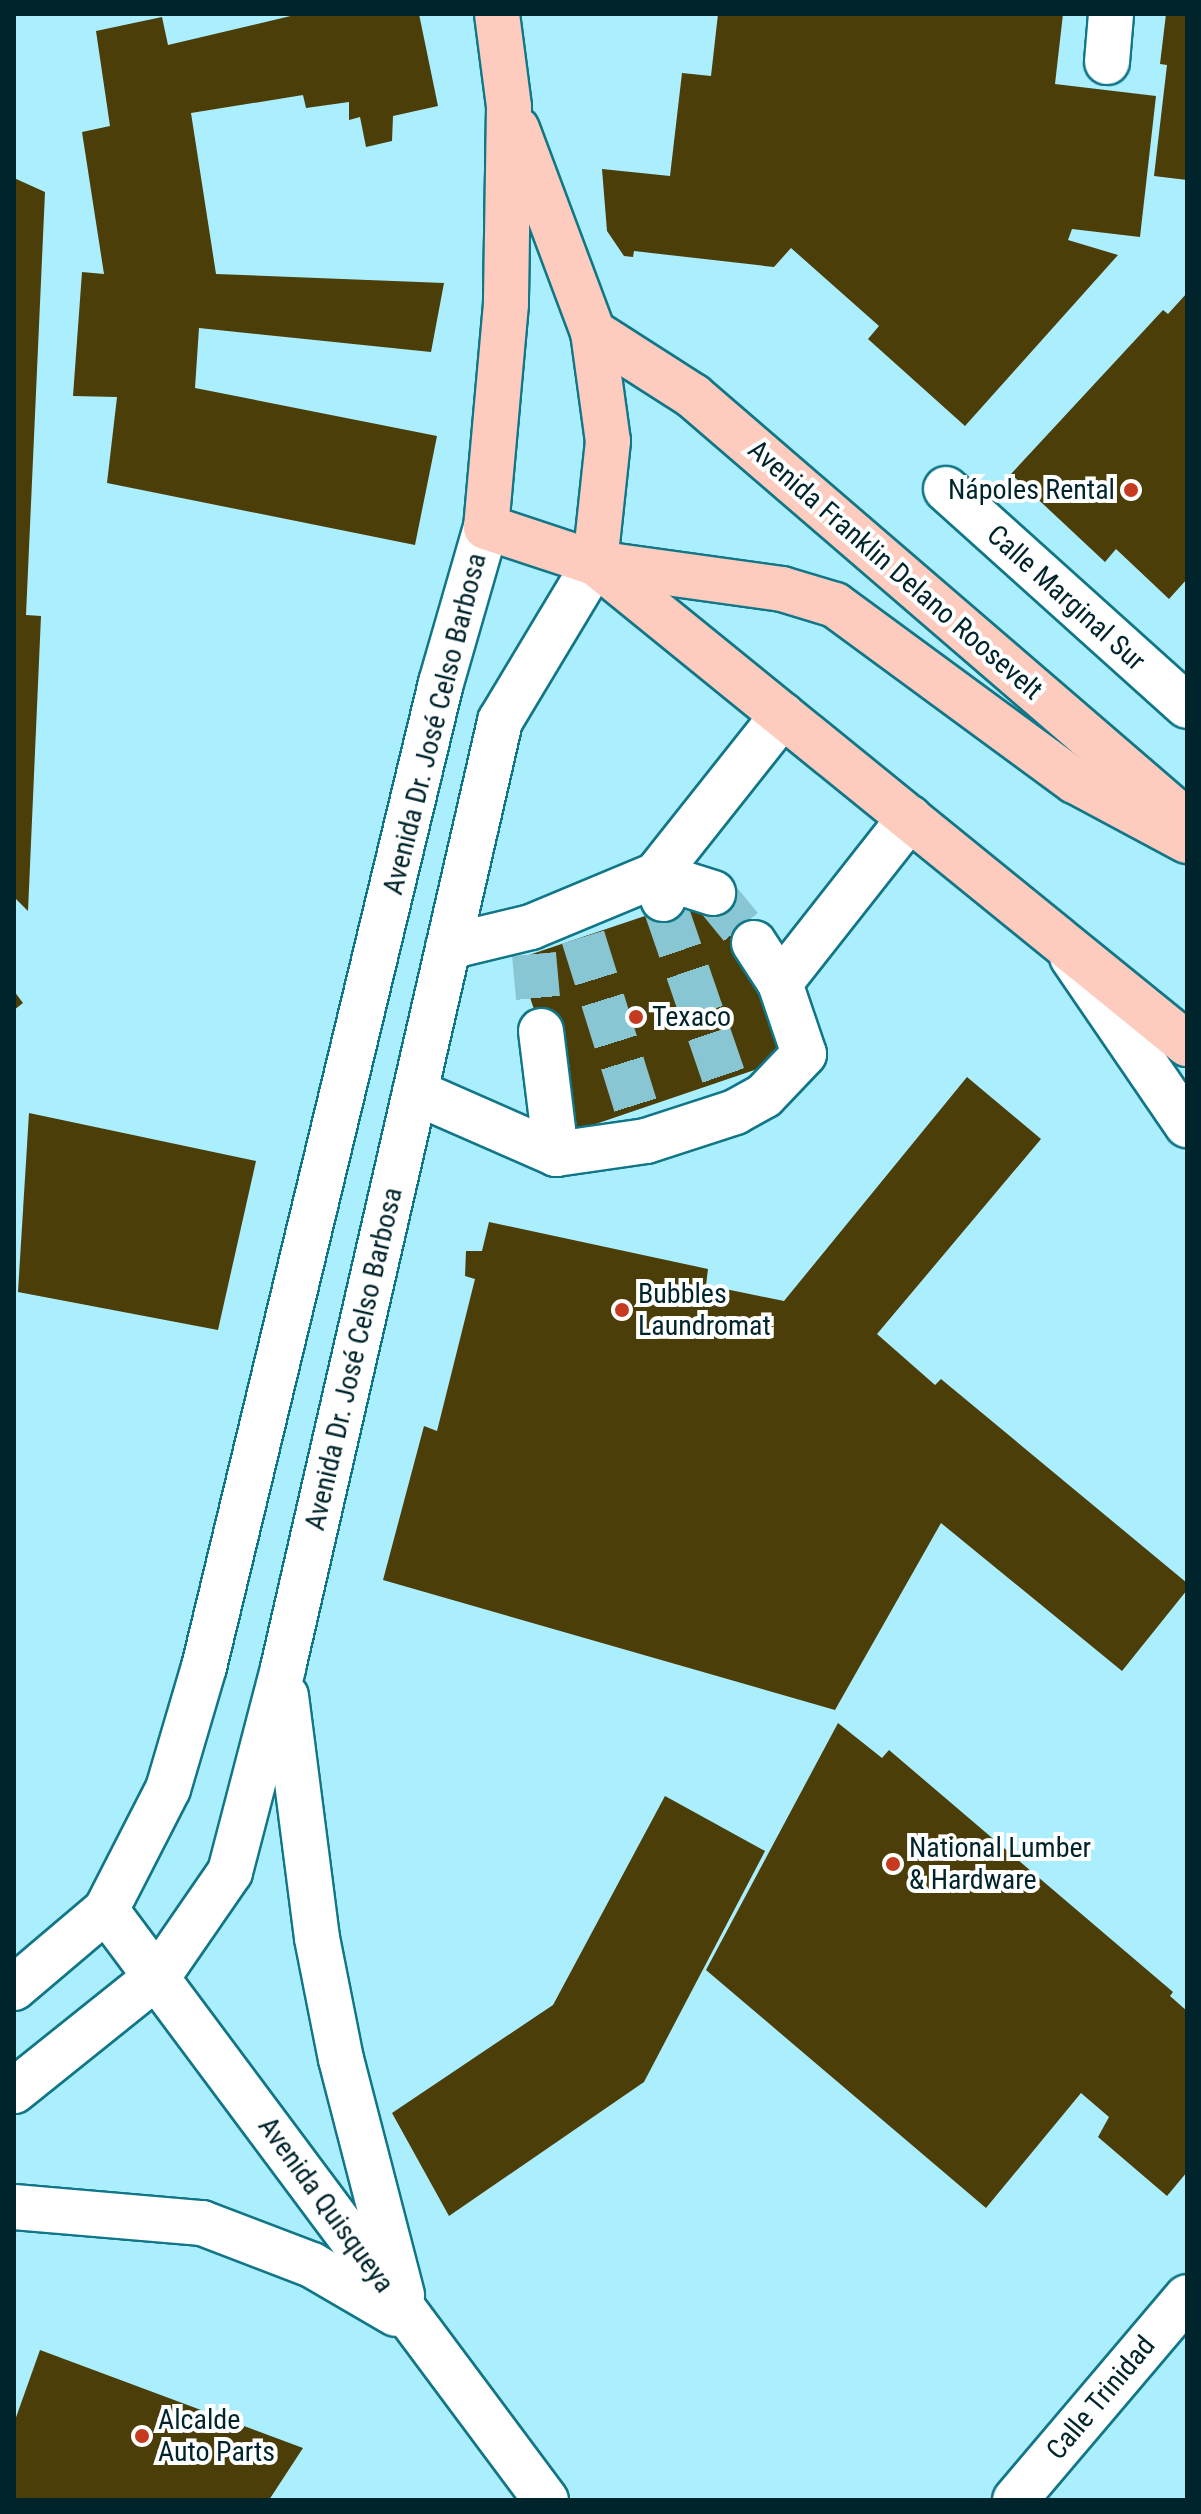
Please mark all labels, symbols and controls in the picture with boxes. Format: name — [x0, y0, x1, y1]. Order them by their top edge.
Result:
street label: Avenida Franklin Delano Roosevelt — [741, 433, 1049, 707]
place label: Nápoles Rental — [948, 473, 1115, 507]
marker: Nápoles Rental — [1122, 481, 1140, 499]
street label: Calle Marginal Sur — [980, 518, 1152, 678]
street label: Avenida Dr. José Celso Barbosa — [376, 550, 494, 898]
place label: Texaco — [652, 1000, 731, 1034]
marker: Texaco — [627, 1008, 645, 1026]
street label: Avenida Dr. José Celso Barbosa — [298, 1184, 410, 1534]
place label: Bubbles Laundromat — [638, 1277, 771, 1343]
marker: Bubbles Laundromat — [613, 1301, 631, 1319]
place label: National Lumber & Hardware — [909, 1831, 1091, 1897]
marker: National Lumber & Hardware — [884, 1855, 902, 1873]
street label: Avenida Quisqueya — [251, 2111, 401, 2299]
street label: Calle Trinidad — [1039, 2329, 1163, 2467]
place label: Alcalde Auto Parts — [158, 2403, 275, 2469]
marker: Alcalde Auto Parts — [133, 2427, 151, 2445]

